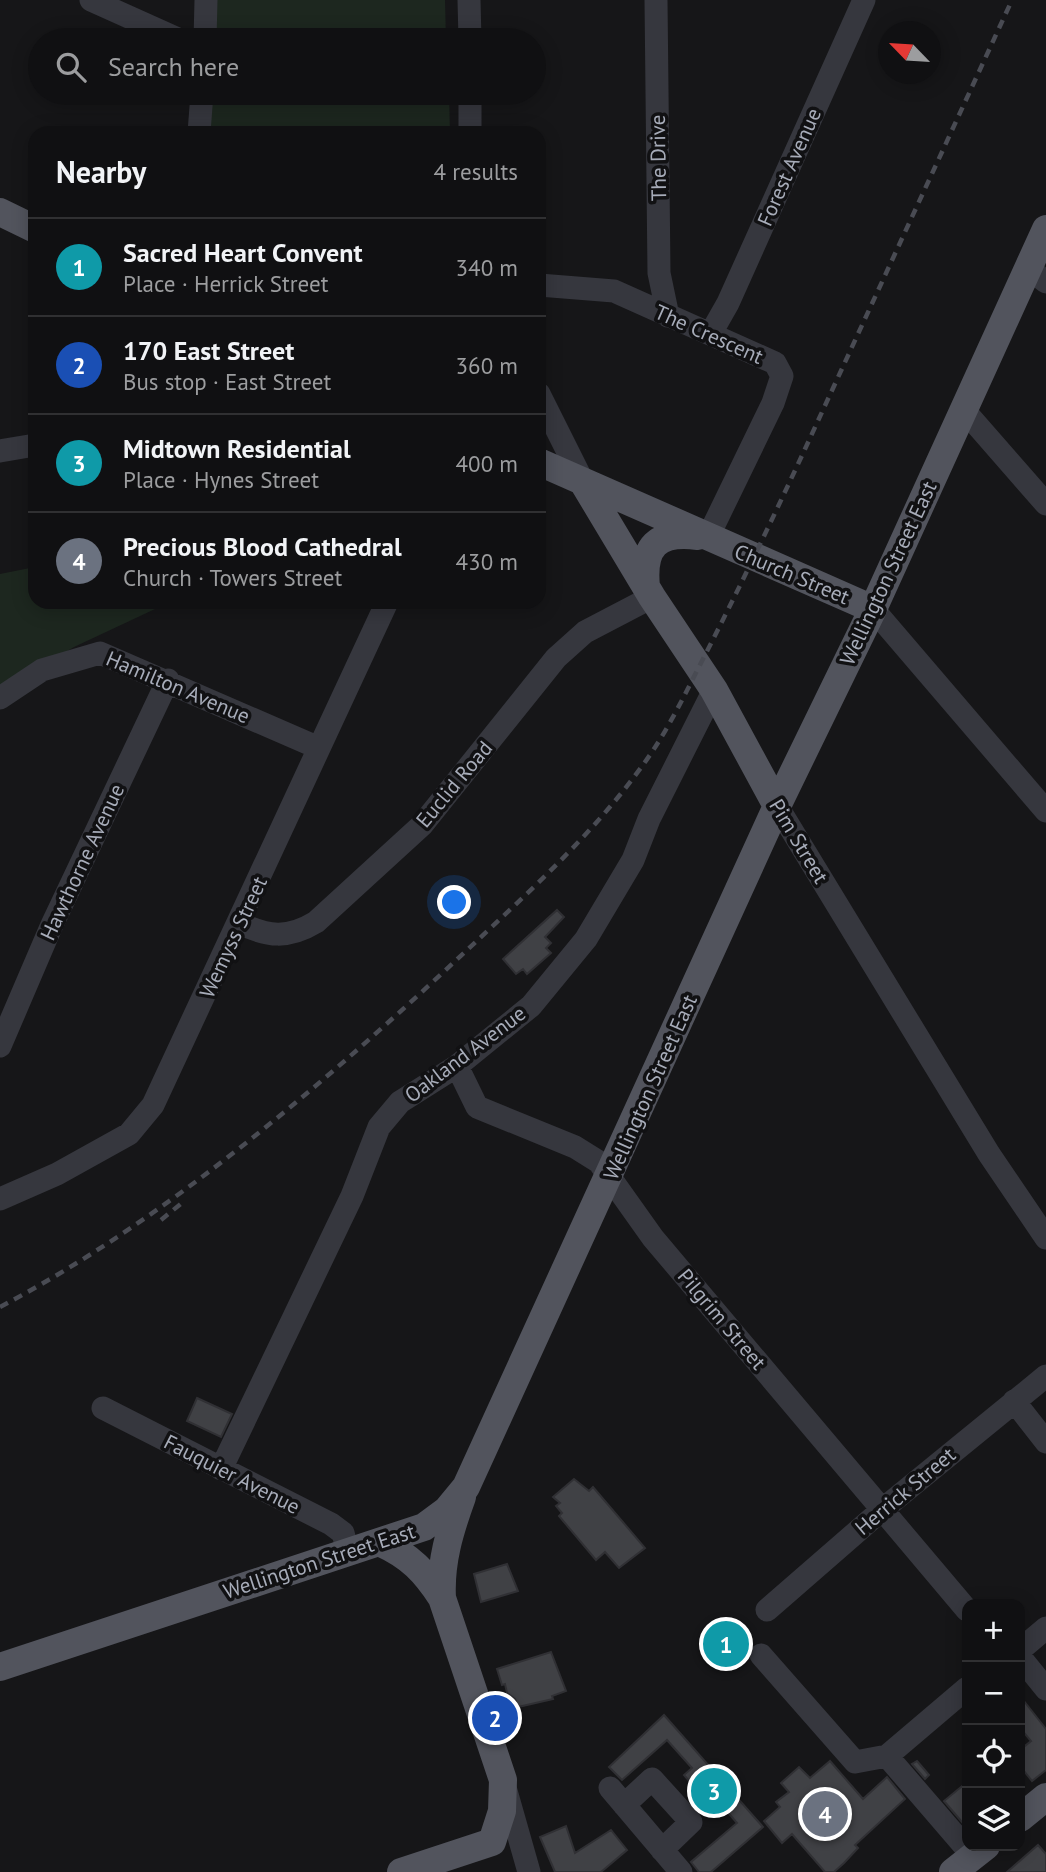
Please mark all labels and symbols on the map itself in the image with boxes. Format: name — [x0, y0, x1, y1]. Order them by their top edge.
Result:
north arrow — [878, 21, 941, 84]
street label: Forest Avenue — [751, 104, 827, 230]
street label: The Drive — [644, 115, 672, 201]
street label: The Crescent — [651, 298, 767, 370]
street label: Wellington Street East — [834, 477, 942, 669]
street label: Church Street — [731, 538, 853, 610]
street label: Hamilton Avenue — [102, 645, 254, 729]
street label: Euclid Road — [410, 735, 498, 833]
street label: Hawthorne Avenue — [34, 779, 130, 945]
street label: Pim Street — [763, 794, 835, 888]
street label: Wemyss Street — [193, 872, 273, 1002]
your location — [437, 885, 471, 919]
street label: Wellington Street East — [597, 990, 703, 1184]
street label: Oakland Avenue — [399, 1000, 531, 1108]
street label: Pilgrim Street — [672, 1263, 772, 1375]
street label: Fauquier Avenue — [159, 1428, 305, 1520]
street label: Herrick Street — [849, 1441, 961, 1541]
street label: Wellington Street East — [220, 1517, 418, 1605]
pin: 1 — [703, 1618, 749, 1670]
pin: 2 — [472, 1692, 518, 1744]
pin: 3 — [691, 1765, 737, 1817]
pin: 4 — [802, 1788, 848, 1840]

